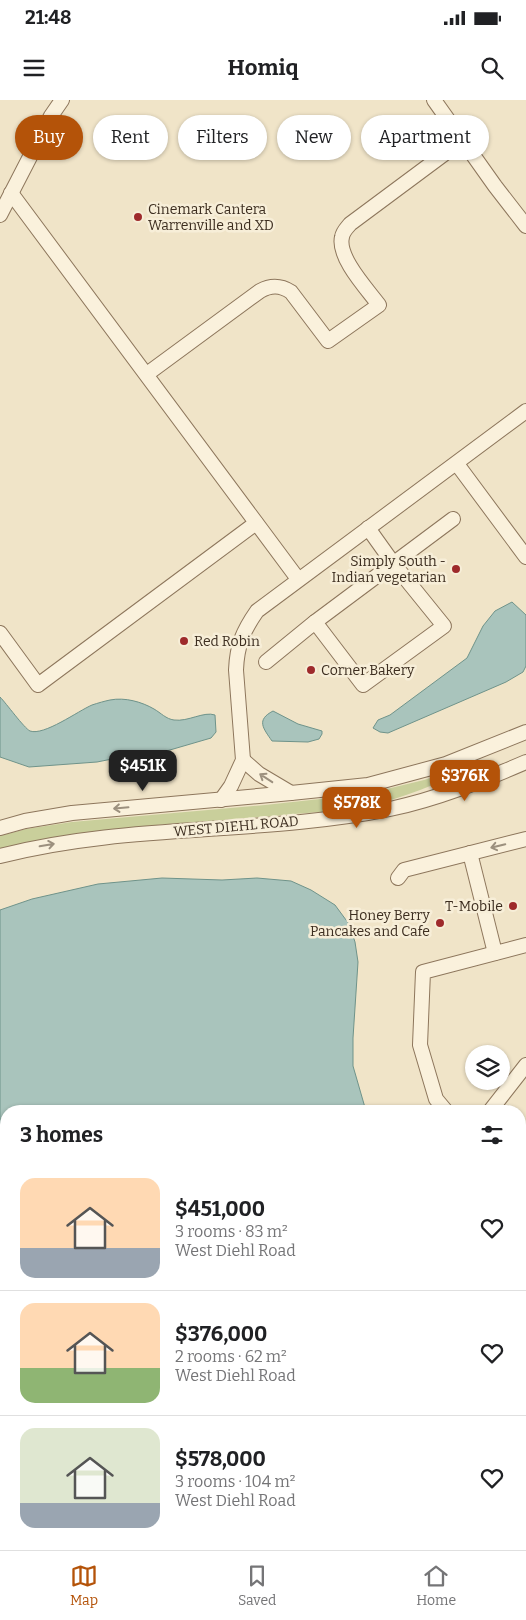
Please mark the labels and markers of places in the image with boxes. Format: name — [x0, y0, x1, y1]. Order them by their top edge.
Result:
place label: Cinemark Cantera Warrenville and XD — [148, 201, 274, 234]
marker: Cinemark Cantera Warrenville and XD — [132, 211, 144, 223]
place label: Simply South - Indian vegetarian — [331, 553, 446, 586]
marker: Simply South - Indian vegetarian — [450, 563, 462, 575]
place label: Red Robin — [194, 633, 260, 650]
marker: Red Robin — [178, 635, 190, 647]
place label: Corner Bakery — [321, 662, 415, 679]
marker: Corner Bakery — [305, 664, 317, 676]
pin: $451K — [108, 750, 178, 792]
pin: $376K — [430, 760, 500, 802]
pin: $578K — [322, 786, 392, 829]
place label: T-Mobile — [445, 898, 503, 915]
marker: T-Mobile — [507, 900, 519, 912]
place label: Honey Berry Pancakes and Cafe — [310, 907, 431, 940]
marker: Honey Berry Pancakes and Cafe — [434, 917, 446, 929]

